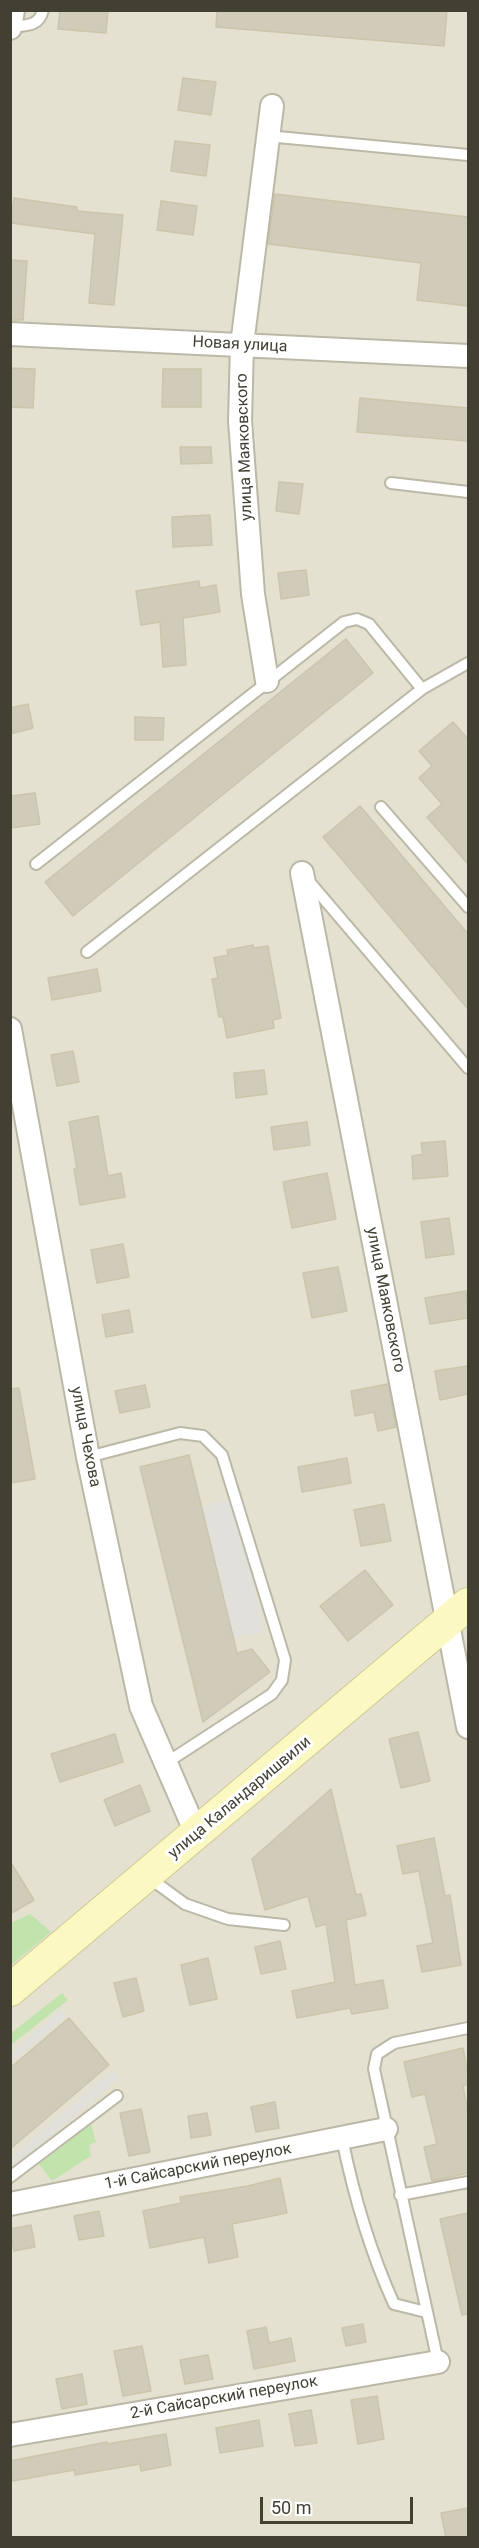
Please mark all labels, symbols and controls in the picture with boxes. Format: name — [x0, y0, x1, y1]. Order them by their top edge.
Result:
street label: Новая улица — [192, 333, 288, 357]
street label: улица Маяковского — [233, 373, 257, 521]
street label: улица Маяковского — [361, 1226, 409, 1374]
street label: улица Чехова — [66, 1385, 104, 1489]
street label: улица Каландаришвили — [165, 1733, 315, 1863]
street label: 1-й Сайсарский переулок — [103, 2139, 293, 2195]
street label: 2-й Сайсарский переулок — [129, 2372, 319, 2424]
scale bar — [263, 2485, 416, 2523]
text: 50 m — [271, 2497, 311, 2518]

